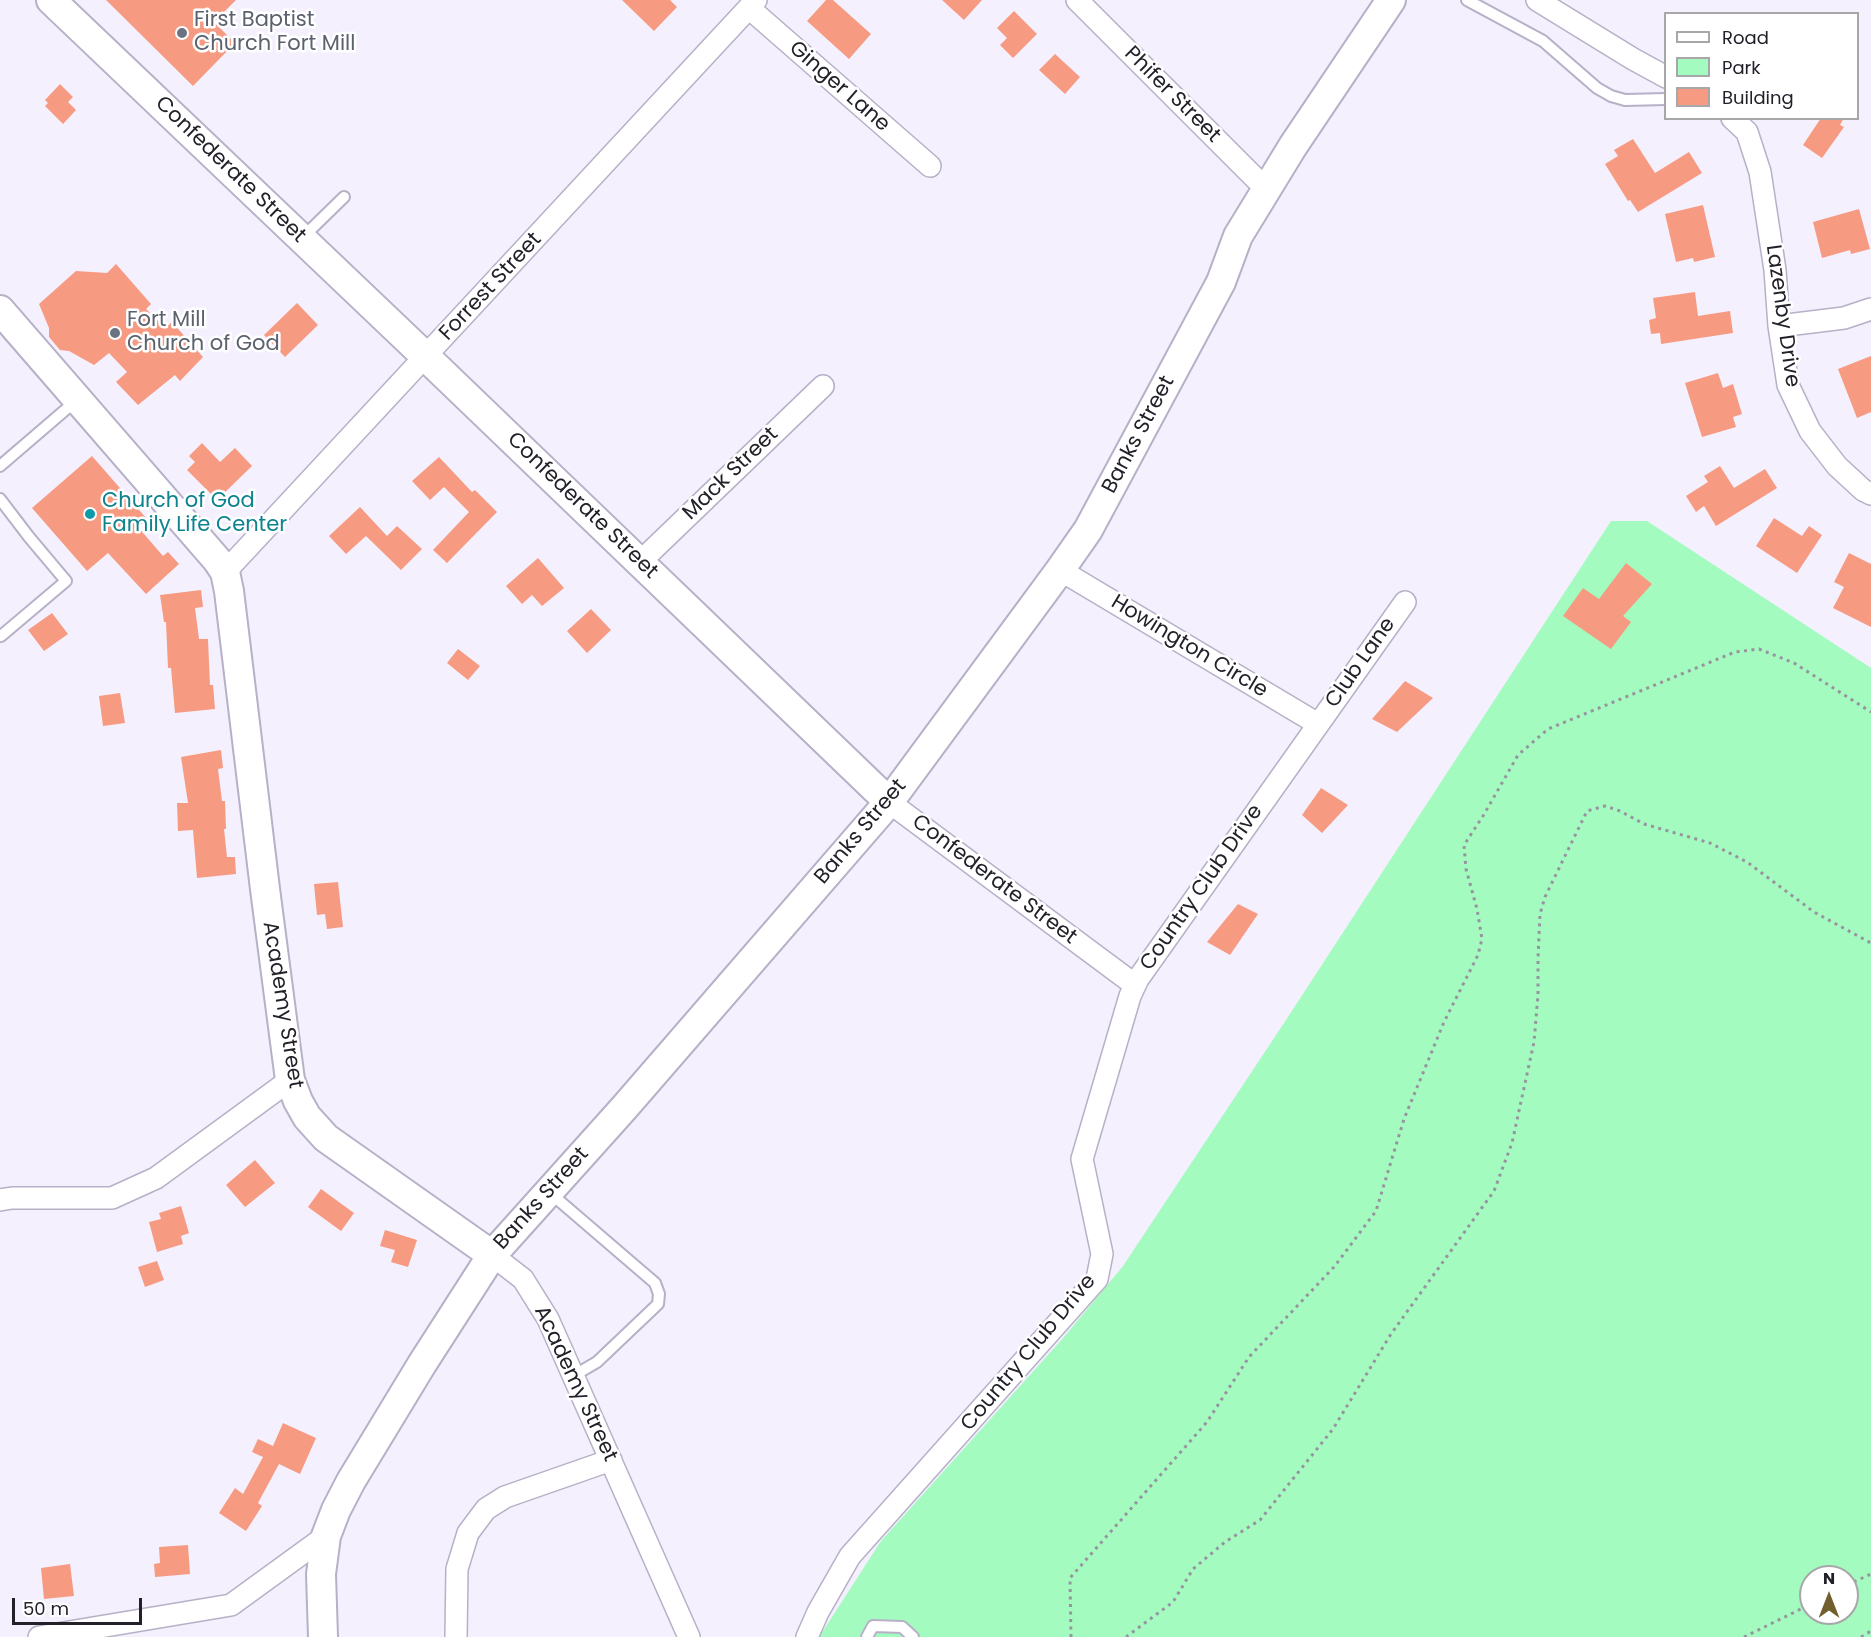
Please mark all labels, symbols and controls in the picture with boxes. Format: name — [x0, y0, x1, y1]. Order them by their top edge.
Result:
place label: First Baptist Church Fort Mill — [194, 8, 355, 58]
legend — [1664, 12, 1859, 120]
text: Road — [1722, 25, 1769, 50]
marker: First Baptist Church Fort Mill — [175, 26, 189, 40]
street label: Ginger Lane — [783, 36, 895, 138]
street label: Phifer Street — [1119, 42, 1225, 148]
text: Park — [1722, 55, 1761, 80]
text: Building — [1722, 85, 1794, 110]
street label: Confederate Street — [149, 91, 311, 249]
street label: Forrest Street — [435, 228, 547, 346]
street label: Lazenby Drive — [1760, 243, 1804, 389]
place label: Fort Mill Church of God — [127, 308, 280, 358]
marker: Fort Mill Church of God — [108, 326, 122, 340]
street label: Banks Street — [1098, 372, 1180, 498]
street label: Mack Street — [678, 422, 784, 526]
street label: Confederate Street — [501, 427, 663, 585]
place label: Church of God Family Life Center — [102, 489, 287, 539]
marker: Church of God Family Life Center — [83, 507, 97, 521]
street label: Howington Circle — [1106, 590, 1272, 704]
street label: Club Lane — [1321, 613, 1401, 713]
street label: Banks Street — [810, 774, 912, 890]
street label: Country Club Drive — [1135, 800, 1269, 976]
street label: Confederate Street — [907, 810, 1081, 950]
street label: Academy Street — [256, 920, 308, 1090]
street label: Banks Street — [489, 1142, 595, 1256]
street label: Country Club Drive — [956, 1270, 1102, 1436]
street label: Academy Street — [528, 1302, 622, 1466]
north arrow — [1799, 1565, 1859, 1625]
text: N — [1823, 1567, 1835, 1590]
scale bar — [15, 1586, 146, 1624]
text: 50 m — [23, 1596, 69, 1621]

